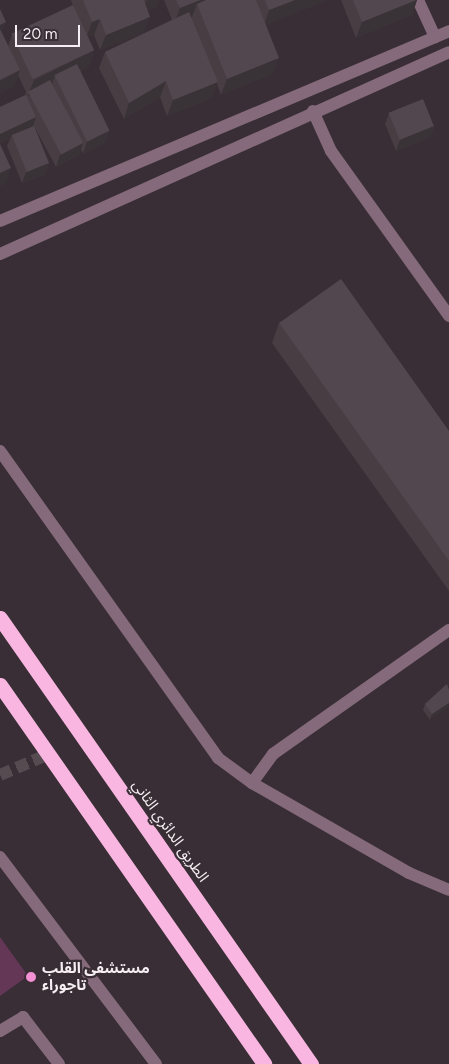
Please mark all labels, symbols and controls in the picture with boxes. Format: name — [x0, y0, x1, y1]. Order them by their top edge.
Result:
scale bar — [18, 15, 82, 47]
text: 20 m — [23, 25, 57, 43]
street label: الطريق الدائري الثاني — [128, 776, 212, 886]
place label: مستشفى القلب تاجوراء — [42, 959, 150, 994]
marker: مستشفى القلب تاجوراء — [24, 970, 38, 984]

